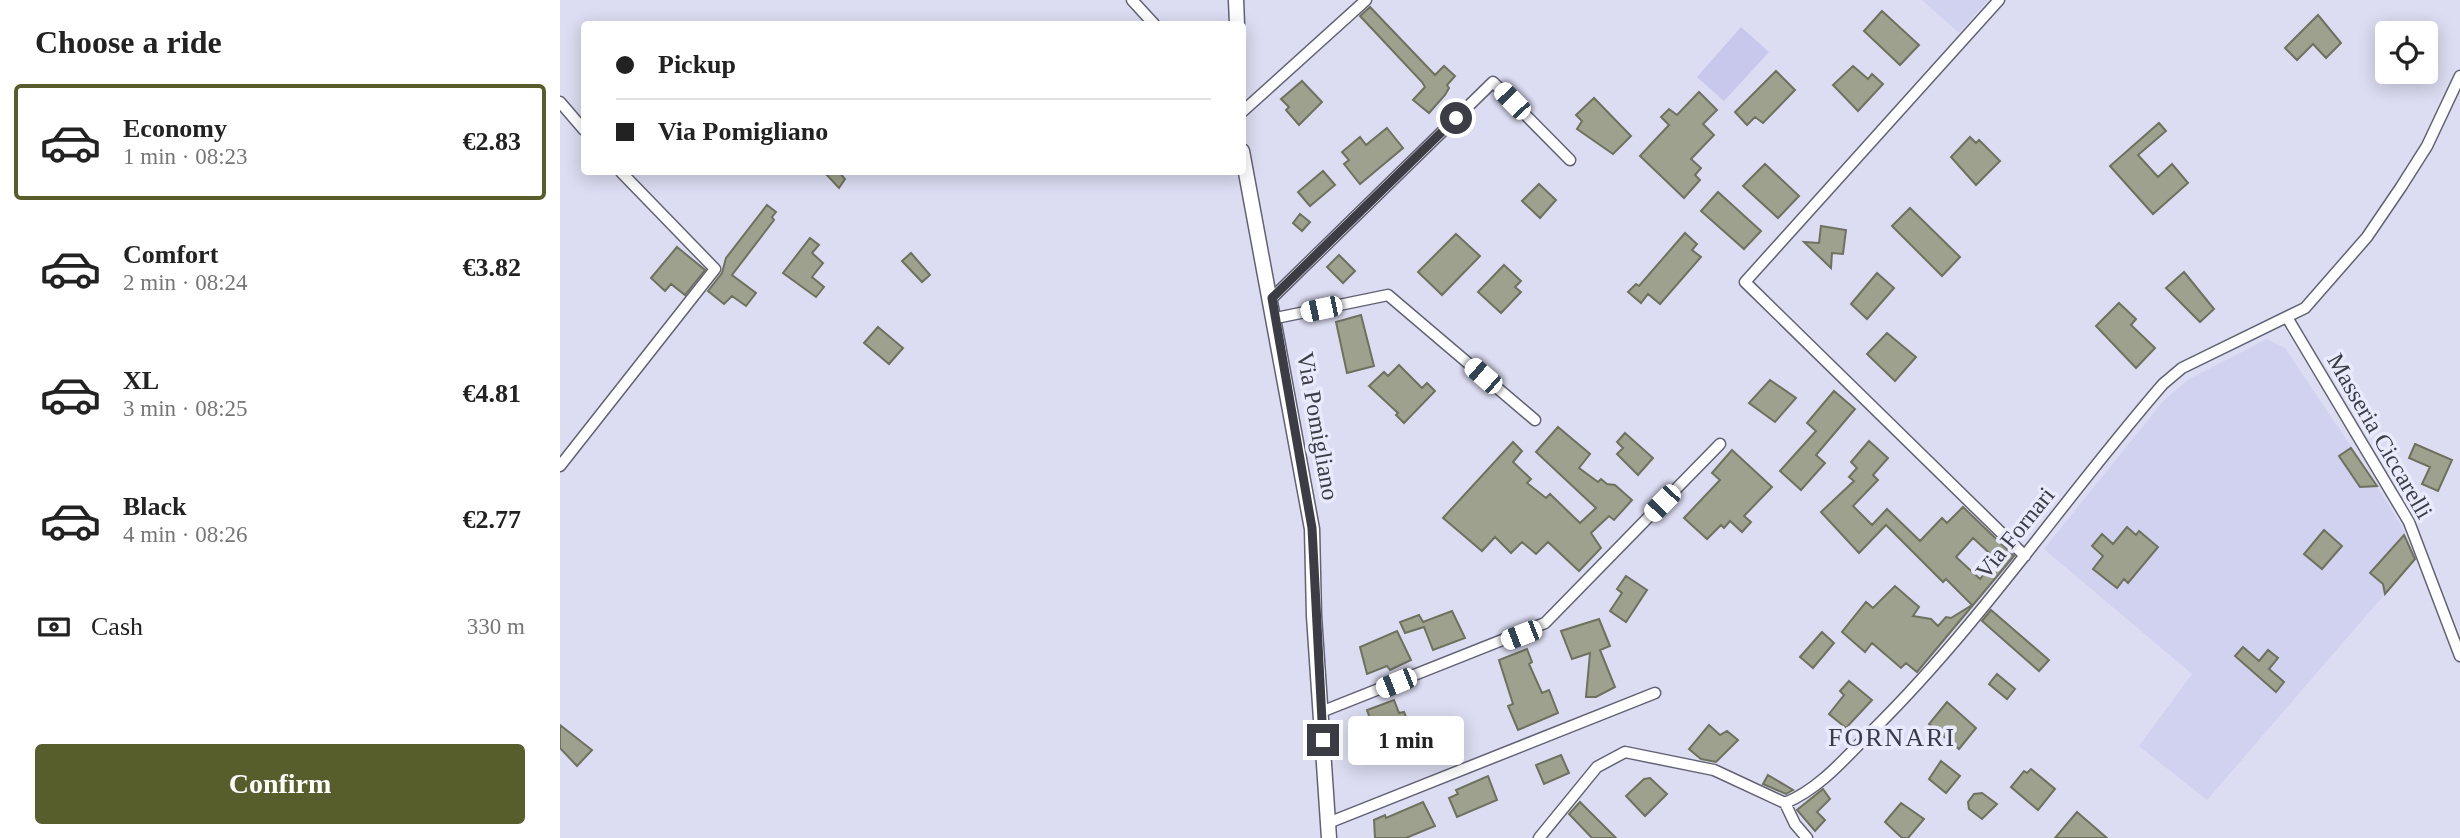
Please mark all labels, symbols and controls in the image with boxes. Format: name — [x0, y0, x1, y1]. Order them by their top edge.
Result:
map controls — [2375, 21, 2438, 84]
button: locate — [2375, 21, 2438, 84]
text: Choose a ride — [35, 24, 222, 60]
text: Pickup — [658, 50, 736, 79]
car — [1490, 79, 1535, 123]
route start — [1440, 102, 1472, 134]
icon: car — [39, 111, 102, 174]
text: Economy — [123, 114, 227, 143]
text: Via Pomigliano — [658, 117, 828, 146]
text: €2.83 — [463, 127, 521, 156]
text: 1 min · 08:23 — [123, 144, 248, 169]
icon: car — [39, 237, 102, 300]
text: Comfort — [123, 240, 218, 269]
text: €3.82 — [463, 253, 521, 282]
text: 2 min · 08:24 — [123, 270, 248, 295]
car — [1299, 294, 1344, 324]
street label: Masseria Ciccarelli — [2322, 349, 2438, 523]
street label: Via Pomigliano — [1292, 350, 1344, 502]
car — [1461, 354, 1506, 398]
icon: car — [39, 363, 102, 426]
text: XL — [123, 366, 159, 395]
text: €4.81 — [463, 379, 521, 408]
text: 3 min · 08:25 — [123, 396, 248, 421]
car — [1640, 481, 1685, 525]
street label: Via Fornari — [1970, 482, 2060, 584]
icon: car — [39, 489, 102, 552]
text: Black — [123, 492, 187, 521]
text: €2.77 — [463, 505, 521, 534]
text: 4 min · 08:26 — [123, 522, 248, 547]
icon: cash — [35, 608, 73, 646]
text: Cash — [91, 612, 143, 641]
text: 330 m — [467, 614, 525, 639]
car — [1498, 618, 1545, 652]
car — [1373, 665, 1420, 701]
callout: 1 min — [1348, 716, 1463, 764]
district label: FORNARI — [1828, 723, 1956, 752]
route end — [1307, 724, 1339, 756]
text: 1 min — [1378, 728, 1434, 753]
button: Confirm — [35, 744, 525, 824]

